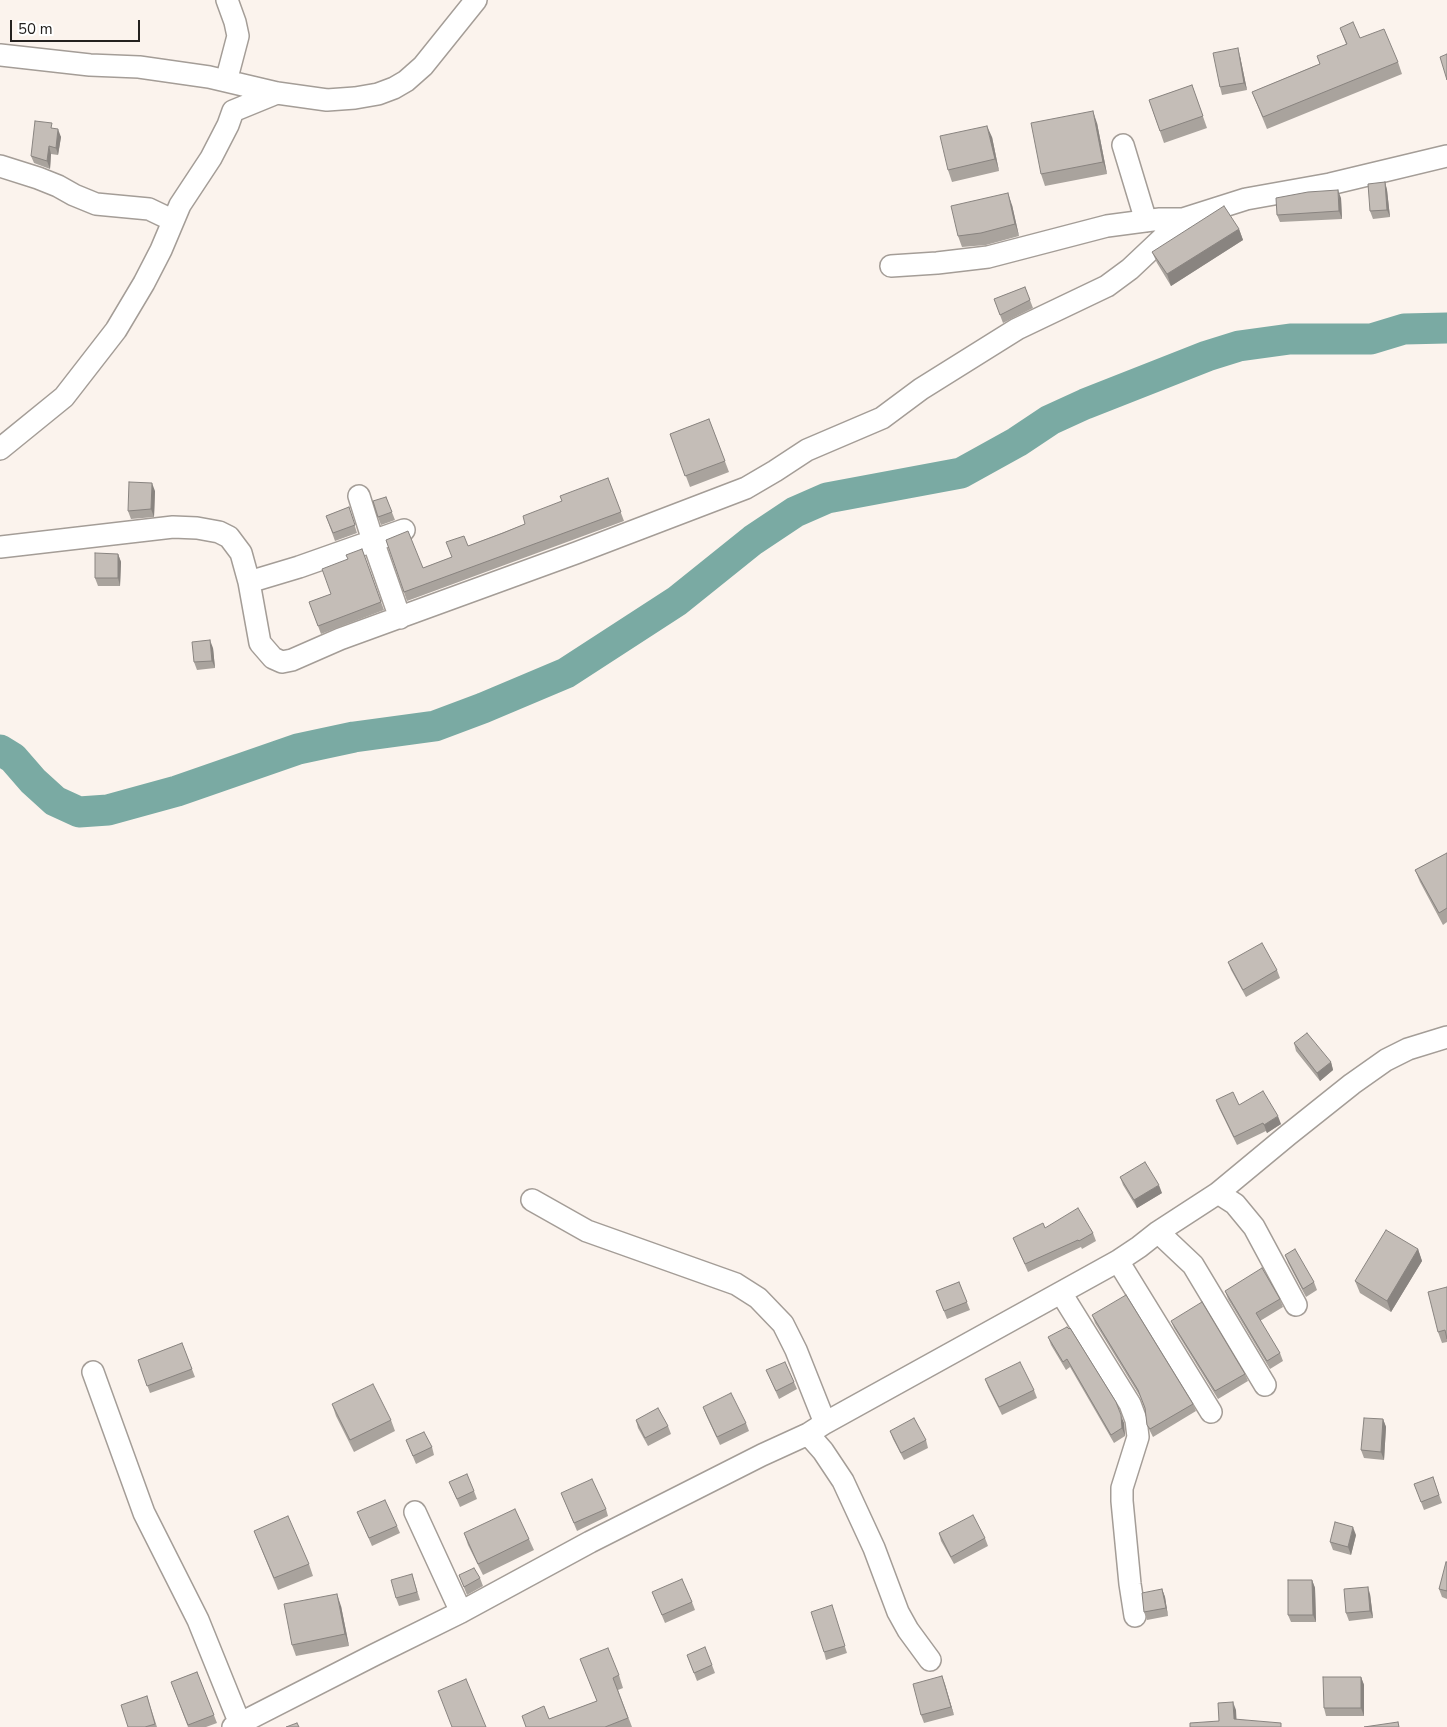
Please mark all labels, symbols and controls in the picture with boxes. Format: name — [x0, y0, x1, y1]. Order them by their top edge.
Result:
scale bar — [12, 10, 142, 42]
text: 50 m — [18, 19, 53, 39]

